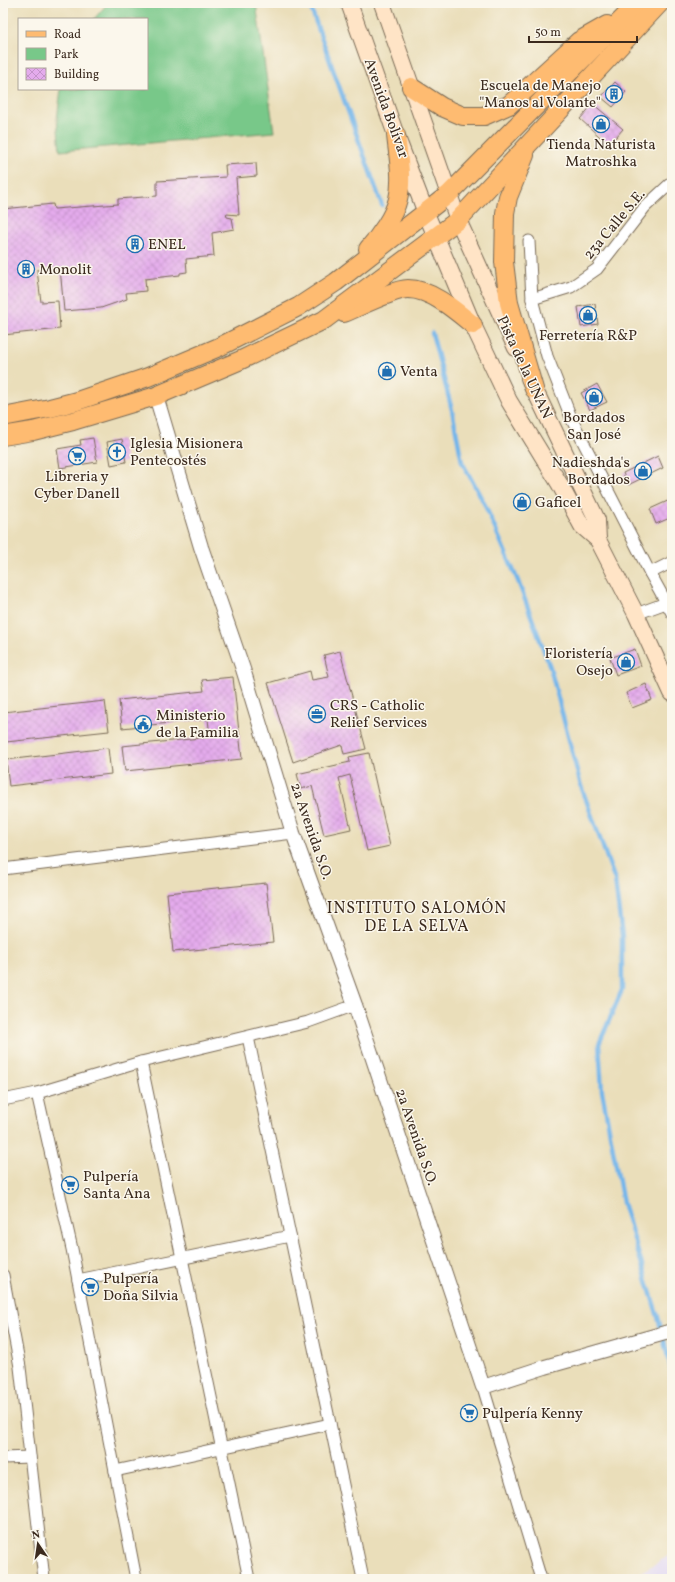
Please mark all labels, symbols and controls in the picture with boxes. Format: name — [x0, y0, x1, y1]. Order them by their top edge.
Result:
legend — [18, 18, 148, 90]
scale bar — [529, 18, 637, 44]
text: 50 m — [535, 25, 561, 41]
text: Road — [54, 27, 81, 43]
text: Park — [54, 47, 79, 63]
street label: Avenida Bolívar — [358, 56, 413, 161]
text: Building — [54, 67, 99, 83]
place label: Escuela de Manejo "Manos al Volante" — [479, 76, 601, 114]
building icon: Escuela de Manejo "Manos al Volante" — [604, 84, 624, 104]
shop icon: Tienda Naturista Matroshka — [591, 114, 611, 134]
place label: Tienda Naturista Matroshka — [546, 135, 656, 173]
street label: 23a Calle S.E. — [579, 185, 651, 265]
building icon: ENEL — [125, 234, 145, 254]
place label: ENEL — [148, 235, 186, 256]
building icon: Monolit — [16, 259, 36, 279]
place label: Monolit — [39, 260, 92, 281]
shop icon: Ferretería R&P — [578, 305, 598, 325]
street label: Pista de la UNAN — [491, 313, 557, 423]
place label: Ferretería R&P — [539, 326, 637, 347]
shop icon: Venta — [377, 361, 397, 381]
place label: Venta — [400, 362, 438, 383]
shop icon: Bordados San José — [584, 387, 604, 407]
place label: Bordados San José — [563, 408, 625, 446]
place label: Iglesia Misionera Pentecostés — [130, 434, 243, 472]
church icon: Iglesia Misionera Pentecostés — [107, 442, 127, 462]
supermarket icon: Libreria y Cyber Danell — [67, 446, 87, 466]
place label: Nadieshda's Bordados — [552, 453, 630, 491]
shop icon: Nadieshda's Bordados — [633, 461, 653, 481]
place label: Libreria y Cyber Danell — [34, 467, 120, 505]
shop icon: Gaficel — [512, 492, 532, 512]
place label: Gaficel — [535, 493, 581, 514]
place label: Floristería Osejo — [544, 644, 613, 682]
shop icon: Floristería Osejo — [616, 652, 636, 672]
place label: CRS - Catholic Relief Services — [330, 696, 427, 734]
office icon: CRS - Catholic Relief Services — [307, 704, 327, 724]
place label: Ministerio de la Familia — [156, 706, 239, 744]
public building icon: Ministerio de la Familia — [133, 714, 153, 734]
street label: 2a Avenida S.O. — [284, 780, 337, 883]
district label: INSTITUTO SALOMÓN DE LA SELVA — [327, 898, 507, 938]
street label: 2a Avenida S.O. — [389, 1086, 442, 1189]
place label: Pulpería Santa Ana — [83, 1167, 150, 1205]
supermarket icon: Pulpería Santa Ana — [60, 1175, 80, 1195]
place label: Pulpería Doña Silvia — [103, 1269, 179, 1307]
supermarket icon: Pulpería Doña Silvia — [80, 1277, 100, 1297]
supermarket icon: Pulpería Kenny — [459, 1403, 479, 1423]
place label: Pulpería Kenny — [482, 1404, 583, 1425]
north arrow — [18, 1524, 58, 1564]
text: N — [31, 1528, 42, 1544]

